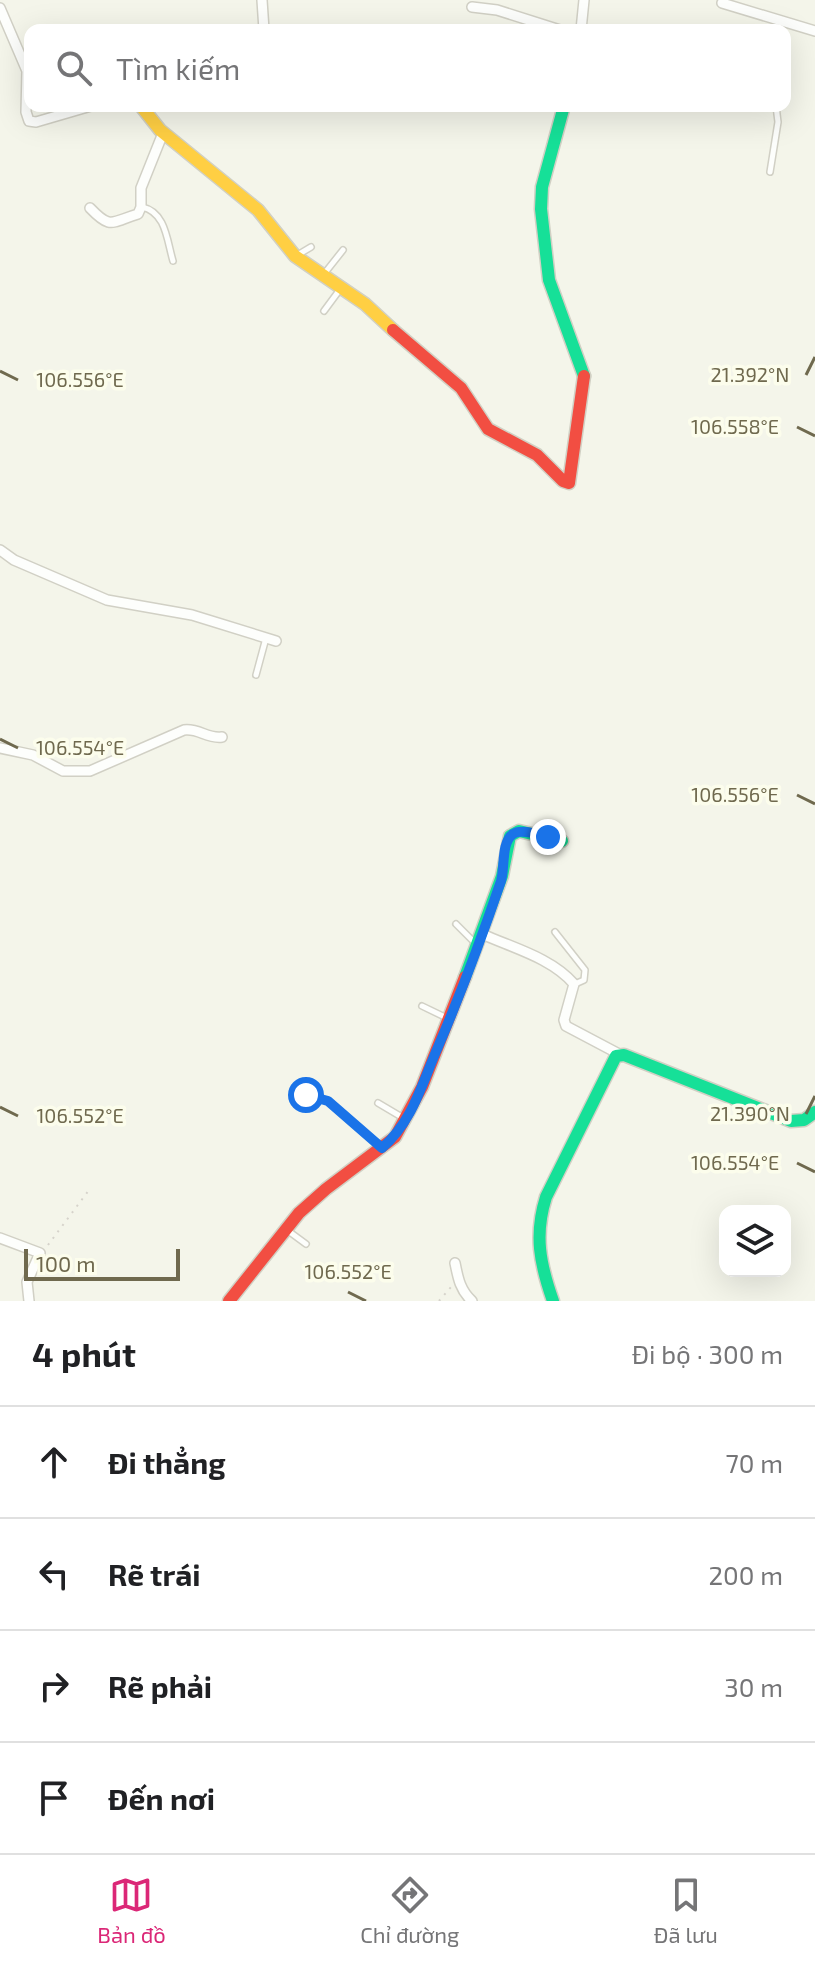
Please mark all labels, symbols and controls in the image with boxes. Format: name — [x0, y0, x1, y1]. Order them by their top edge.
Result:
search box — [24, 24, 791, 112]
icon: search — [52, 46, 96, 90]
text: Tìm kiếm — [116, 50, 240, 86]
text: 21.392°N — [711, 362, 789, 386]
text: 106.556°E — [36, 367, 124, 391]
text: 106.558°E — [691, 414, 779, 438]
text: 106.554°E — [36, 735, 124, 759]
text: 106.556°E — [691, 782, 779, 806]
route end — [530, 819, 566, 855]
route start — [288, 1077, 324, 1113]
text: 21.390°N — [710, 1101, 790, 1125]
text: 106.552°E — [36, 1103, 124, 1127]
text: 106.554°E — [691, 1150, 779, 1174]
map controls — [719, 1205, 791, 1277]
button: layers — [719, 1205, 791, 1277]
scale bar — [24, 1245, 180, 1281]
text: 100 m — [36, 1250, 95, 1276]
text: 106.552°E — [304, 1259, 392, 1283]
text: 4 phút — [32, 1333, 136, 1374]
text: Đi bộ · 300 m — [632, 1338, 783, 1369]
icon: ahead — [32, 1440, 76, 1484]
text: Đi thẳng — [108, 1444, 226, 1480]
text: 70 m — [725, 1447, 783, 1478]
icon: left — [32, 1552, 76, 1596]
text: Rẽ trái — [108, 1556, 201, 1592]
text: 200 m — [708, 1559, 783, 1590]
icon: right — [32, 1664, 76, 1708]
text: Rẽ phải — [108, 1668, 212, 1704]
text: 30 m — [724, 1671, 783, 1702]
icon: arrive — [32, 1776, 76, 1820]
text: Đến nơi — [108, 1780, 215, 1816]
tab: Bản đồ — [97, 1873, 166, 1947]
tab: Chỉ đường — [360, 1873, 459, 1947]
tab: Đã lưu — [654, 1873, 718, 1947]

